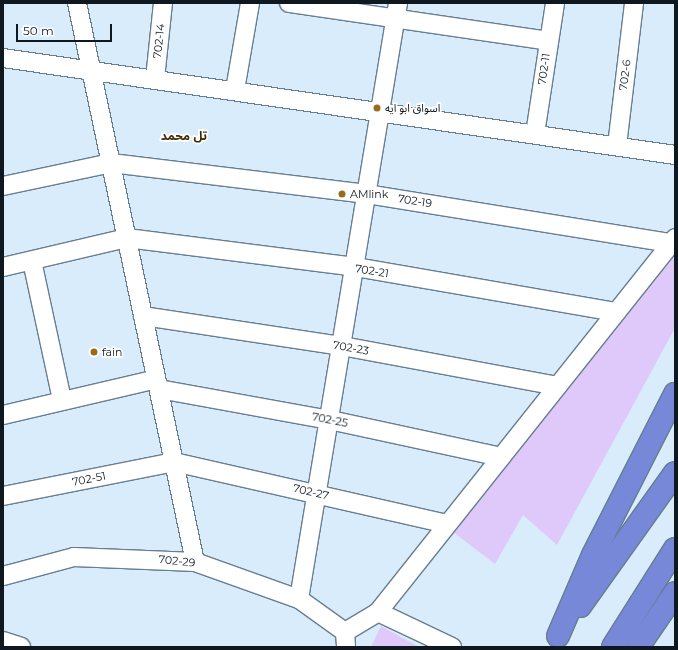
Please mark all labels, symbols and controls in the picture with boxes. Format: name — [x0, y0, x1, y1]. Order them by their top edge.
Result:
scale bar — [18, 16, 114, 42]
text: 50 m — [23, 23, 54, 38]
street label: 702-14 — [151, 23, 167, 59]
street label: 702-11 — [535, 52, 553, 86]
street label: 702-6 — [617, 59, 633, 91]
place label: اسواق ابو ايه — [385, 101, 440, 115]
marker: اسواق ابو ايه — [372, 103, 382, 113]
district label: تل محمد — [161, 129, 207, 143]
place label: AMlink — [350, 187, 388, 201]
marker: AMlink — [337, 189, 347, 199]
street label: 702-19 — [397, 192, 433, 210]
street label: 702-21 — [354, 262, 390, 280]
street label: 702-23 — [332, 338, 370, 358]
place label: fain — [102, 345, 123, 359]
marker: fain — [89, 347, 99, 357]
street label: 702-25 — [311, 410, 349, 430]
street label: 702-51 — [71, 469, 107, 489]
street label: 702-27 — [292, 481, 330, 503]
street label: 702-29 — [158, 553, 196, 569]

